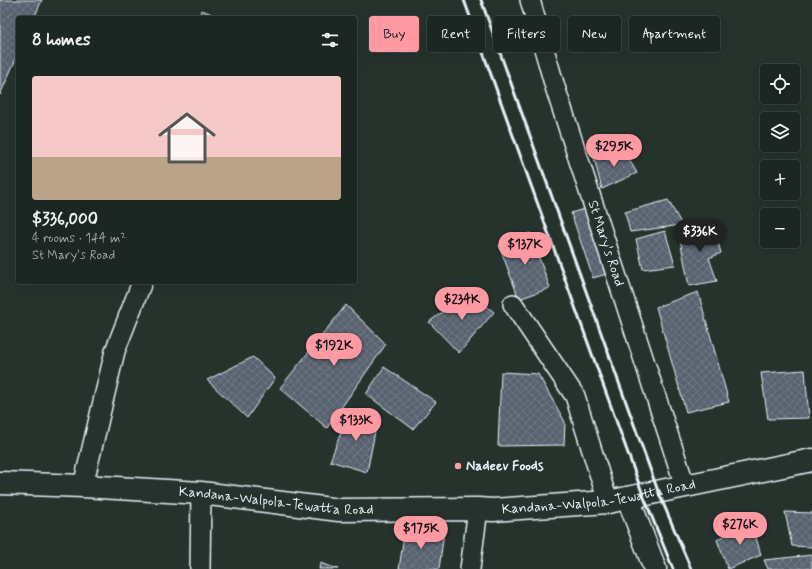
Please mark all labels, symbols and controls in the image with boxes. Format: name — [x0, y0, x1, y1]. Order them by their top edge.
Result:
chip: Buy — [369, 16, 419, 52]
chip: Rent — [427, 16, 485, 52]
chip: Filters — [493, 16, 560, 52]
chip: New — [568, 16, 621, 52]
chip: Apartment — [629, 16, 720, 52]
text: 8 homes — [32, 29, 91, 51]
icon: filters — [319, 29, 341, 51]
map controls — [760, 64, 800, 248]
button: locate — [760, 64, 800, 104]
icon: home — [151, 102, 223, 174]
button: layers — [760, 112, 800, 152]
pin: $295K — [586, 134, 642, 168]
text: $295K — [595, 138, 633, 155]
button: + — [760, 160, 800, 200]
street label: St Mary's Road — [584, 198, 628, 289]
text: $336,000 — [32, 208, 98, 230]
button: − — [760, 208, 800, 248]
pin: $336K — [672, 219, 728, 253]
text: $336K — [683, 223, 717, 240]
text: 4 rooms · 144 m² — [32, 230, 126, 247]
pin: $137K — [497, 232, 553, 266]
text: $137K — [507, 236, 543, 253]
text: St Mary's Road — [32, 247, 115, 264]
pin: $234K — [434, 287, 490, 321]
text: $234K — [444, 291, 480, 308]
pin: $192K — [306, 333, 362, 367]
text: $192K — [315, 337, 353, 354]
pin: $133K — [328, 408, 384, 442]
text: $133K — [339, 412, 373, 429]
place label: Nadeev Foods — [466, 457, 544, 475]
marker: Nadeev Foods — [453, 461, 463, 471]
street label: Kandana-Walpola-Tewatta Road — [501, 475, 697, 518]
street label: Kandana-Walpola-Tewatta Road — [178, 483, 374, 519]
pin: $276K — [712, 512, 768, 546]
pin: $175K — [393, 516, 449, 550]
text: $276K — [722, 516, 758, 533]
text: $175K — [403, 520, 439, 537]

